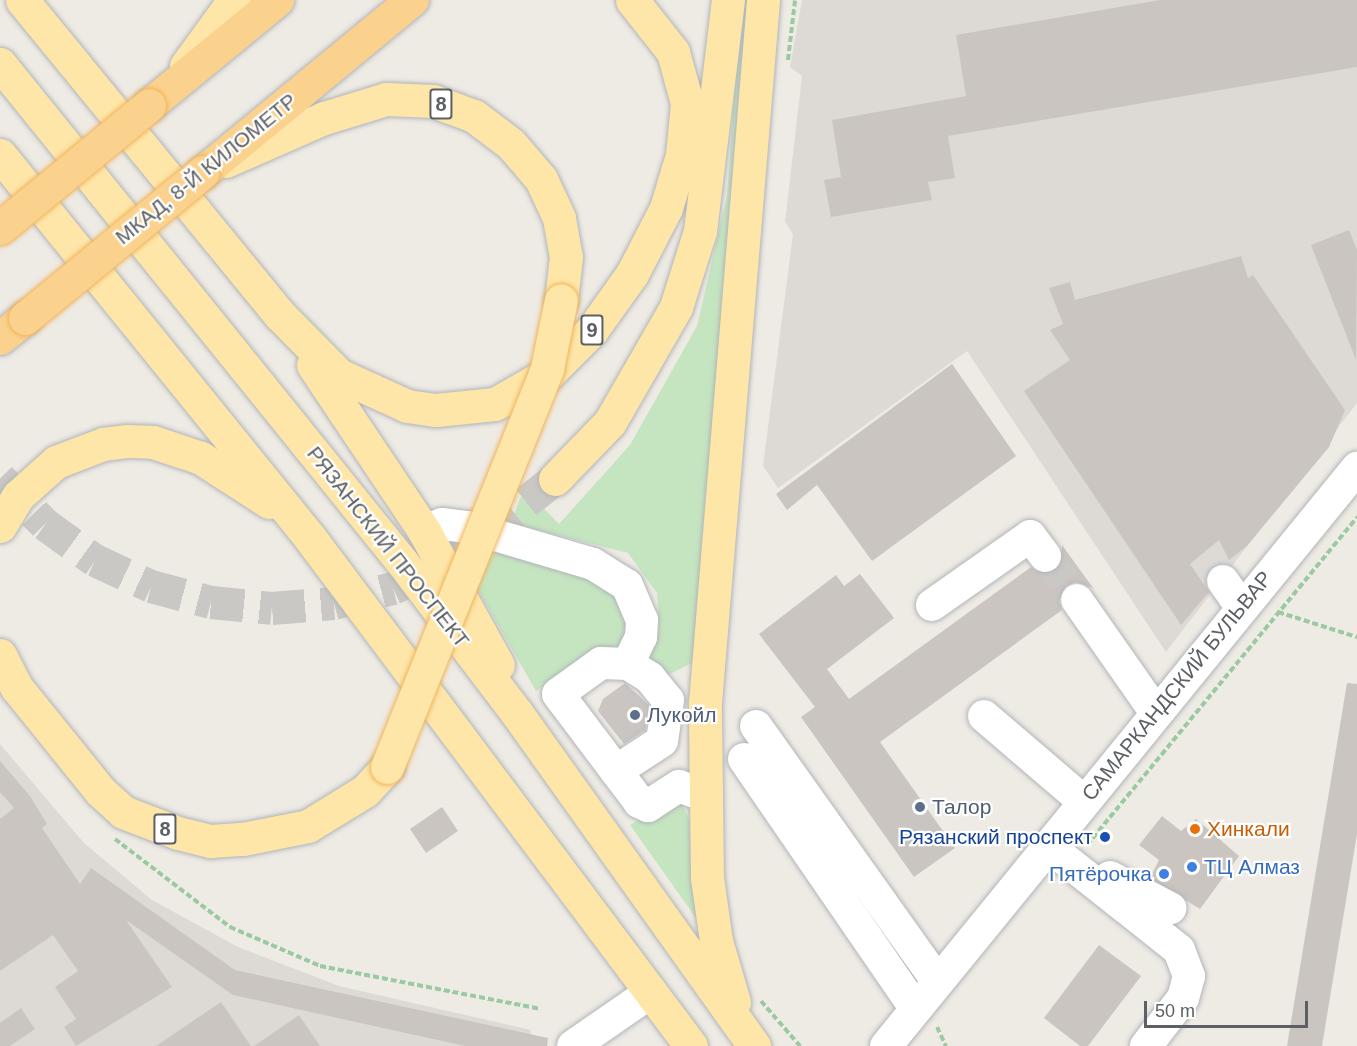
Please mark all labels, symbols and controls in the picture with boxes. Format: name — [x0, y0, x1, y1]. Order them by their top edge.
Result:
road number: 8 — [429, 87, 453, 121]
street label: МКАД, 8-Й КИЛОМЕТР — [110, 88, 302, 250]
road number: 9 — [580, 313, 604, 347]
street label: РЯЗАНСКИЙ ПРОСПЕКТ — [302, 441, 474, 653]
street label: САМАРКАНДСКИЙ БУЛЬВАР — [1077, 566, 1277, 806]
place label: Лукойл — [647, 702, 717, 728]
marker: Лукойл — [628, 708, 642, 722]
place label: Талор — [932, 794, 991, 820]
marker: Талор — [913, 800, 927, 814]
road number: 8 — [153, 812, 177, 846]
place label: Хинкали — [1207, 816, 1290, 842]
marker: Хинкали — [1188, 822, 1202, 836]
place label: Рязанский проспект — [899, 824, 1093, 850]
marker: Рязанский проспект — [1098, 830, 1112, 844]
place label: ТЦ Алмаз — [1204, 854, 1300, 880]
marker: ТЦ Алмаз — [1185, 860, 1199, 874]
place label: Пятёрочка — [1049, 861, 1152, 887]
marker: Пятёрочка — [1157, 867, 1171, 881]
scale bar — [1147, 989, 1310, 1027]
text: 50 m — [1155, 1001, 1195, 1021]

